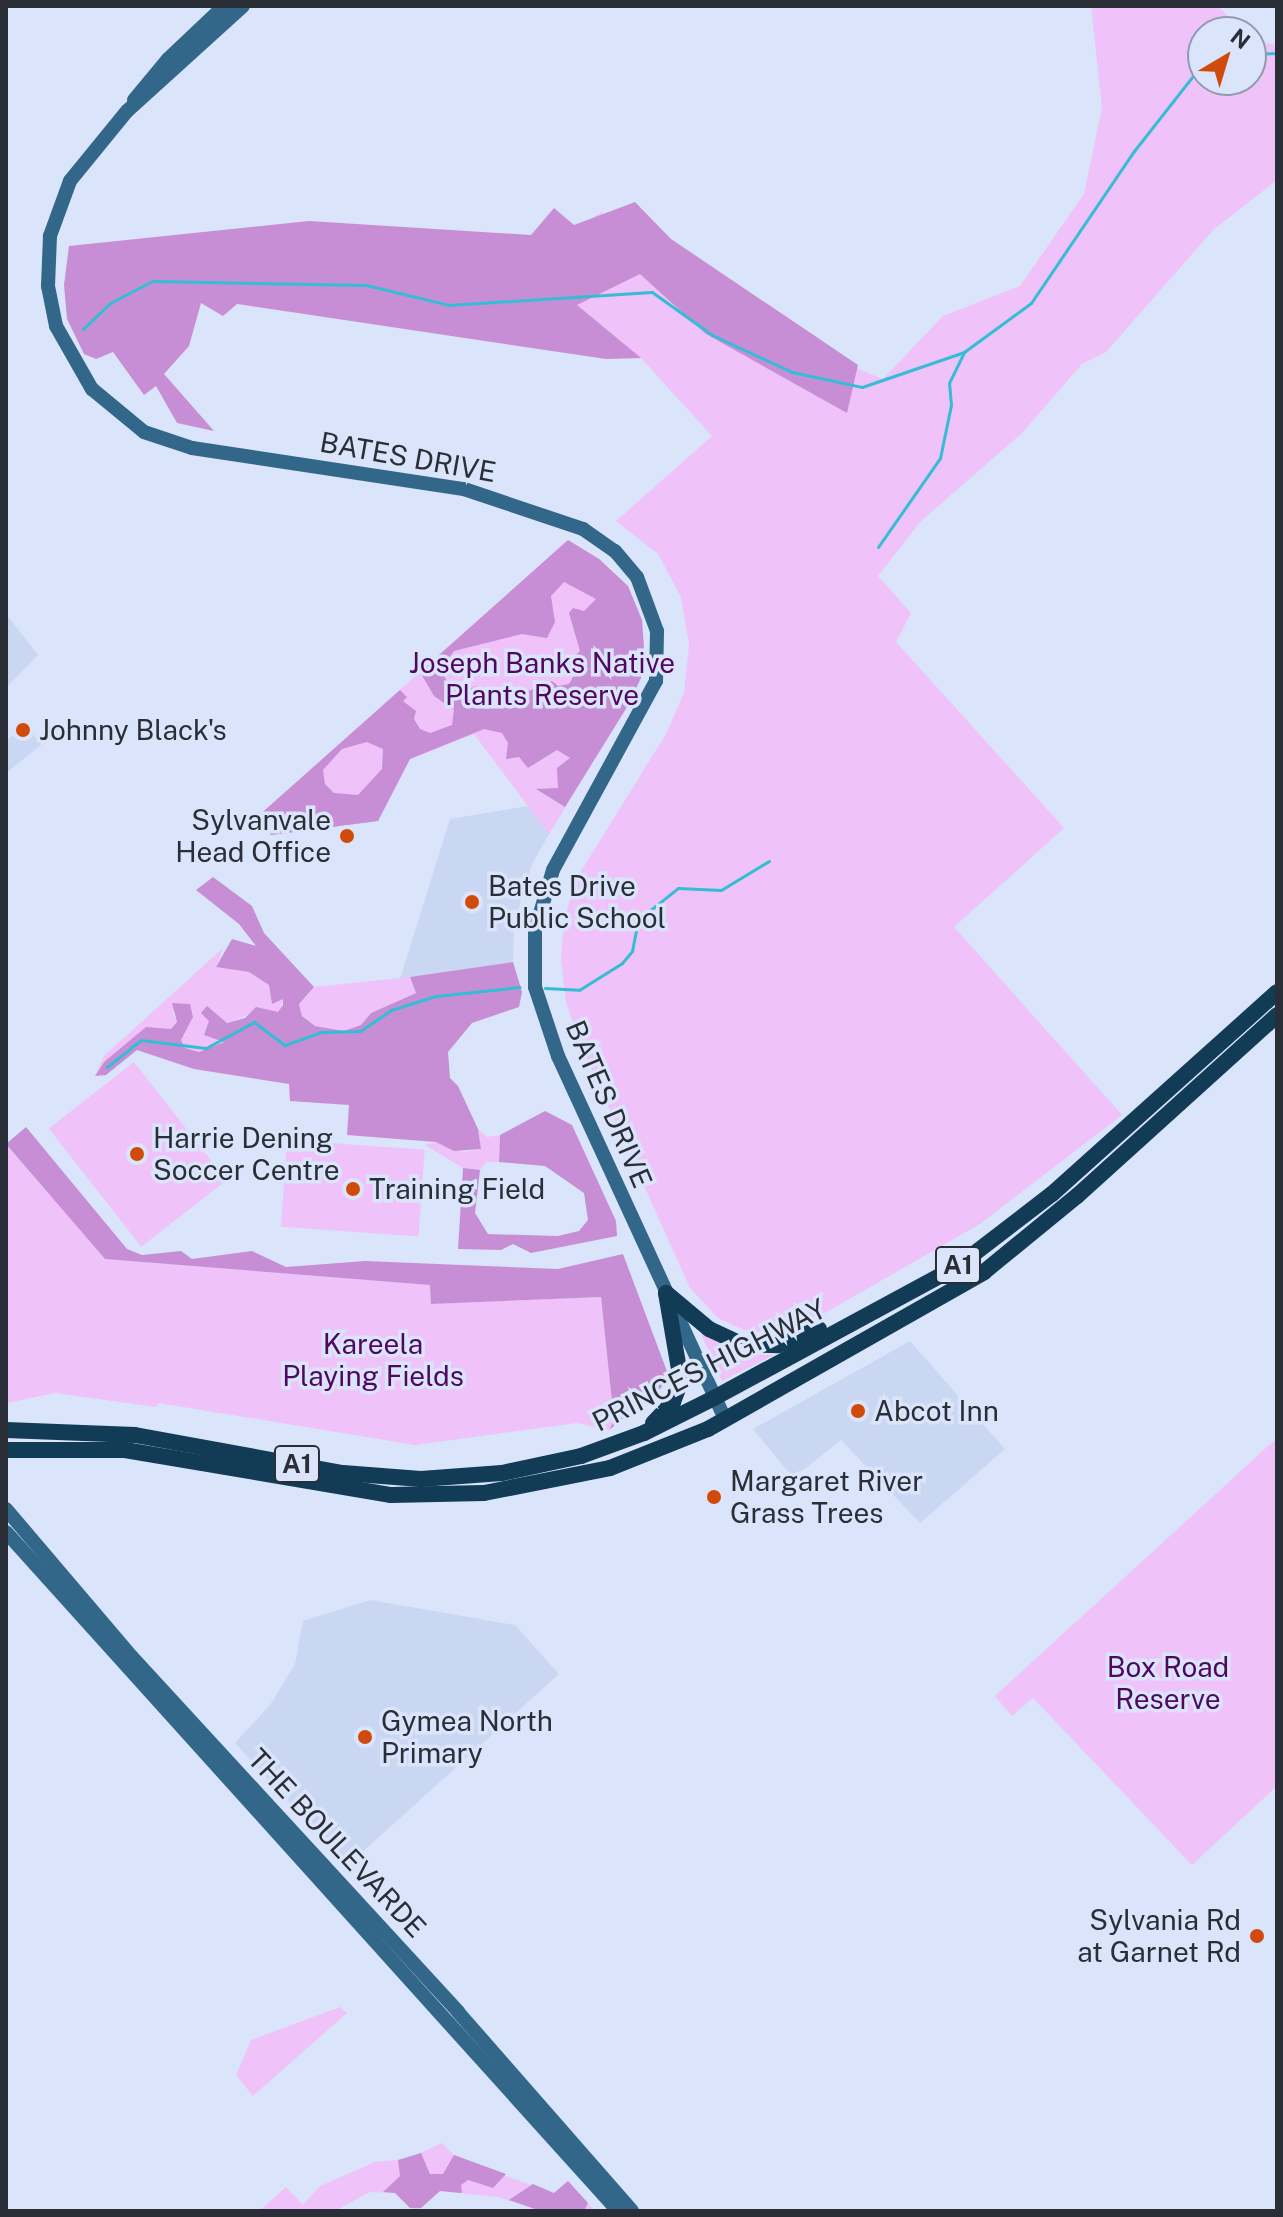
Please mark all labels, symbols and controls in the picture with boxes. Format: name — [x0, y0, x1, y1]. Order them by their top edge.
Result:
north arrow — [1187, 16, 1267, 96]
text: N — [1226, 23, 1255, 54]
street label: BATES DRIVE — [317, 425, 499, 489]
park label: Joseph Banks Native Plants Reserve — [409, 646, 675, 712]
place label: Johnny Black's — [39, 713, 227, 747]
marker: Johnny Black's — [14, 721, 32, 739]
place label: Sylvanvale Head Office — [175, 803, 331, 869]
marker: Sylvanvale Head Office — [338, 827, 356, 845]
place label: Bates Drive Public School — [488, 869, 666, 935]
marker: Bates Drive Public School — [463, 893, 481, 911]
street label: BATES DRIVE — [559, 1015, 659, 1193]
place label: Harrie Dening Soccer Centre — [153, 1121, 340, 1187]
marker: Harrie Dening Soccer Centre — [128, 1145, 146, 1163]
place label: Training Field — [369, 1172, 545, 1206]
marker: Training Field — [344, 1180, 362, 1198]
road number: A1 — [934, 1243, 982, 1287]
street label: PRINCES HIGHWAY — [587, 1292, 831, 1438]
park label: Kareela Playing Fields — [282, 1327, 464, 1393]
place label: Abcot Inn — [874, 1394, 999, 1428]
marker: Abcot Inn — [849, 1402, 867, 1420]
road number: A1 — [273, 1442, 321, 1486]
place label: Margaret River Grass Trees — [730, 1464, 923, 1530]
marker: Margaret River Grass Trees — [705, 1488, 723, 1506]
park label: Box Road Reserve — [1107, 1650, 1229, 1716]
place label: Gymea North Primary — [381, 1704, 553, 1770]
marker: Gymea North Primary — [356, 1728, 374, 1746]
street label: THE BOULEVARDE — [241, 1742, 433, 1944]
place label: Sylvania Rd at Garnet Rd — [1077, 1903, 1241, 1969]
marker: Sylvania Rd at Garnet Rd — [1248, 1927, 1266, 1945]

